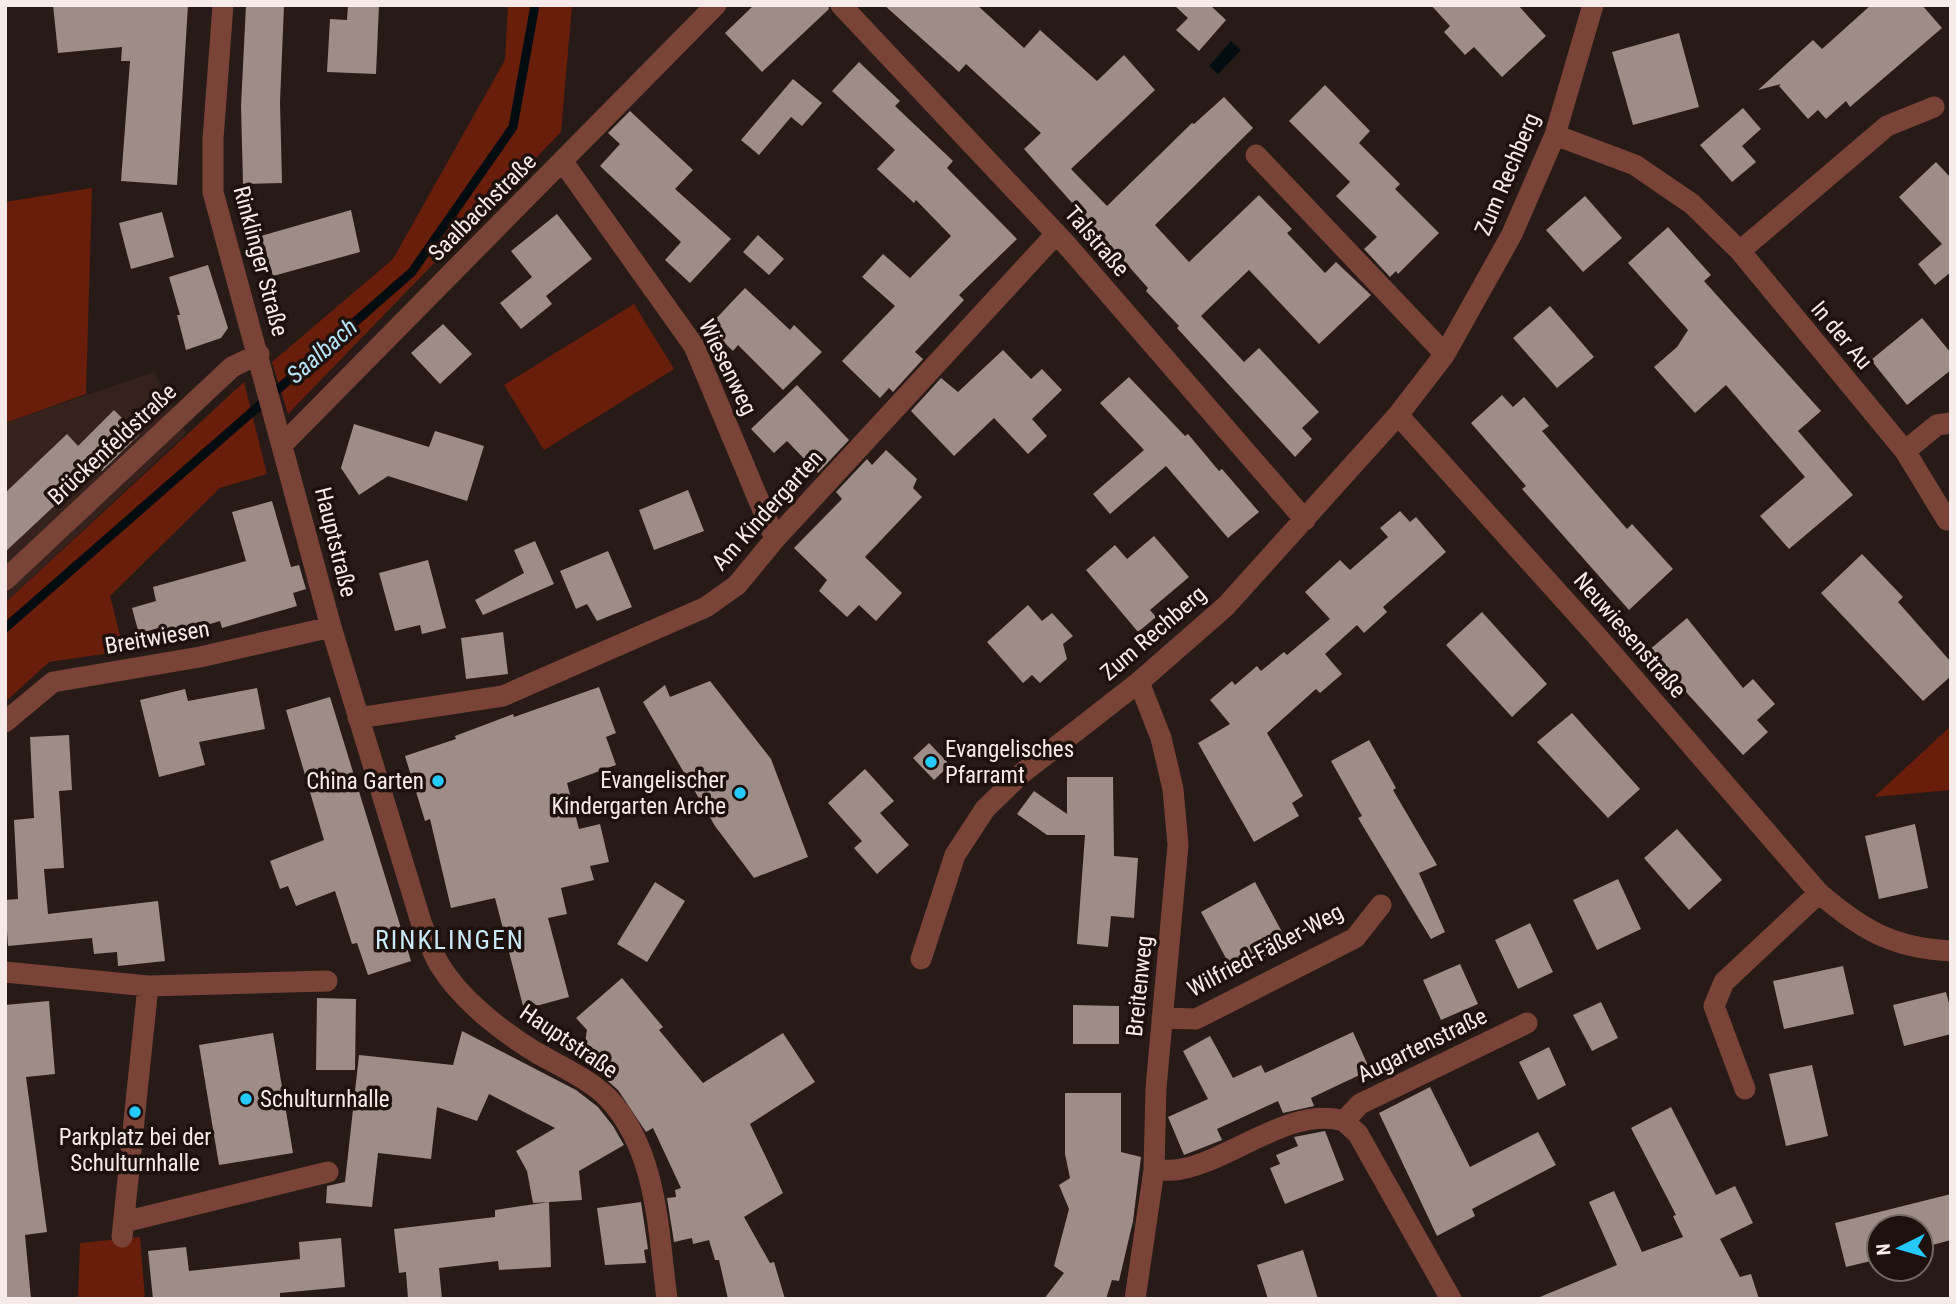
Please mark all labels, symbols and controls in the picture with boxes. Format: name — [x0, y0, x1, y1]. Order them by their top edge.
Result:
street label: Zum Rechberg — [1470, 109, 1545, 240]
street label: Saalbachstraße — [423, 148, 542, 267]
street label: Rinklinger Straße — [228, 183, 294, 339]
street label: Talstraße — [1059, 201, 1135, 282]
street label: In der Au — [1805, 296, 1878, 375]
water label: Saalbach — [281, 313, 363, 389]
street label: Wiesenweg — [693, 315, 762, 419]
street label: Brückenfeldstraße — [43, 378, 182, 511]
street label: Am Kindergarten — [706, 445, 828, 576]
street label: Hauptstraße — [309, 484, 362, 600]
street label: Neuwiesenstraße — [1568, 567, 1691, 704]
street label: Zum Rechberg — [1095, 580, 1211, 686]
street label: Breitwiesen — [103, 615, 211, 660]
place label: Evangelisches Pfarramt — [945, 736, 1074, 789]
marker: Evangelisches Pfarramt — [923, 754, 939, 770]
place label: Evangelischer Kindergarten Arche — [552, 767, 726, 820]
place label: China Garten — [306, 768, 424, 795]
marker: China Garten — [430, 773, 446, 789]
marker: Evangelischer Kindergarten Arche — [732, 785, 748, 801]
street label: Wilfried-Fäßer-Weg — [1183, 898, 1348, 1003]
district label: RINKLINGEN — [375, 925, 525, 955]
street label: Breitenweg — [1121, 934, 1158, 1038]
street label: Hauptstraße — [515, 999, 623, 1084]
street label: Augartenstraße — [1353, 1003, 1491, 1088]
place label: Schulturnhalle — [260, 1086, 390, 1113]
marker: Schulturnhalle — [238, 1091, 254, 1107]
marker: Parkplatz bei der Schulturnhalle — [127, 1104, 143, 1120]
place label: Parkplatz bei der Schulturnhalle — [59, 1124, 211, 1177]
north arrow — [1865, 1213, 1935, 1283]
text: N — [1872, 1243, 1896, 1256]

